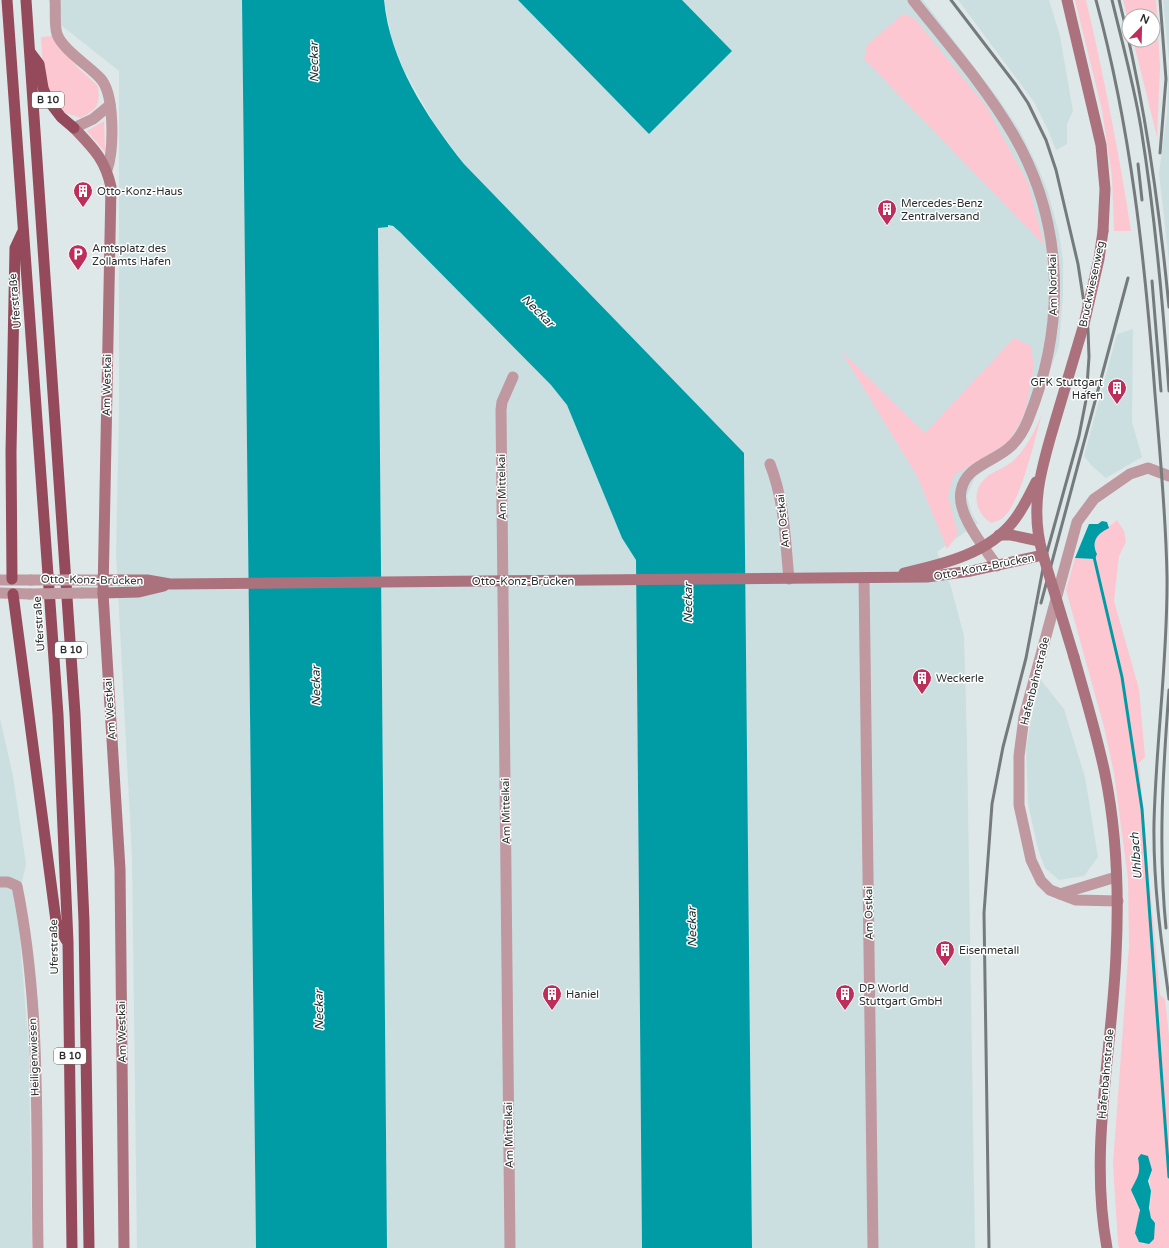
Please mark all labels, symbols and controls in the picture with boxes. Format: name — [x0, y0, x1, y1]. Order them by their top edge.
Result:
north arrow — [1121, 8, 1161, 48]
text: N — [1138, 12, 1151, 27]
water label: Neckar — [307, 40, 321, 82]
road number: B 10 — [32, 92, 64, 108]
building icon: Otto-Konz-Haus — [72, 180, 94, 208]
place label: Otto-Konz-Haus — [97, 185, 183, 198]
place label: Mercedes-Benz Zentralversand — [901, 197, 983, 223]
building icon: Mercedes-Benz Zentralversand — [876, 198, 898, 226]
street label: Bruckwiesenweg — [1077, 240, 1108, 328]
place label: Amtsplatz des Zollamts Hafen — [92, 242, 171, 268]
parking icon: Amtsplatz des Zollamts Hafen — [67, 243, 89, 271]
street label: Am Nordkai — [1046, 254, 1060, 316]
street label: Uferstraße — [6, 273, 24, 329]
water label: Neckar — [519, 292, 558, 331]
street label: Am Westkai — [100, 354, 114, 416]
place label: GFK Stuttgart Hafen — [1030, 376, 1103, 402]
building icon: GFK Stuttgart Hafen — [1106, 377, 1128, 405]
street label: Am Mittelkai — [495, 454, 509, 520]
street label: Am Ostkai — [774, 493, 792, 549]
street label: Otto-Konz-Brücken — [933, 551, 1035, 583]
street label: Otto-Konz-Brücken — [41, 573, 143, 587]
street label: Otto-Konz-Brücken — [472, 575, 574, 588]
water label: Neckar — [681, 581, 695, 623]
street label: Uferstraße — [31, 596, 47, 652]
street label: Hafenbahnstraße — [1018, 636, 1052, 726]
road number: B 10 — [55, 642, 87, 658]
water label: Neckar — [309, 664, 323, 706]
building icon: Weckerle — [911, 667, 933, 695]
place label: Weckerle — [936, 672, 984, 685]
street label: Am Westkai — [101, 678, 119, 740]
street label: Am Mittelkai — [499, 778, 513, 844]
water label: Uhlbach — [1127, 831, 1145, 880]
street label: Am Ostkai — [862, 886, 876, 940]
water label: Neckar — [685, 905, 699, 947]
street label: Uferstraße — [47, 919, 61, 975]
building icon: Eisenmetall — [934, 939, 956, 967]
place label: Eisenmetall — [959, 944, 1019, 957]
place label: DP World Stuttgart GmbH — [859, 982, 943, 1008]
building icon: Haniel — [541, 983, 563, 1011]
building icon: DP World Stuttgart GmbH — [834, 983, 856, 1011]
water label: Neckar — [312, 988, 326, 1030]
place label: Haniel — [566, 988, 599, 1001]
street label: Am Westkai — [115, 1001, 129, 1063]
street label: Heiligenwiesen — [26, 1018, 42, 1096]
street label: Hafenbahnstraße — [1096, 1028, 1116, 1120]
road number: B 10 — [54, 1048, 86, 1064]
street label: Am Mittelkai — [502, 1102, 516, 1168]

